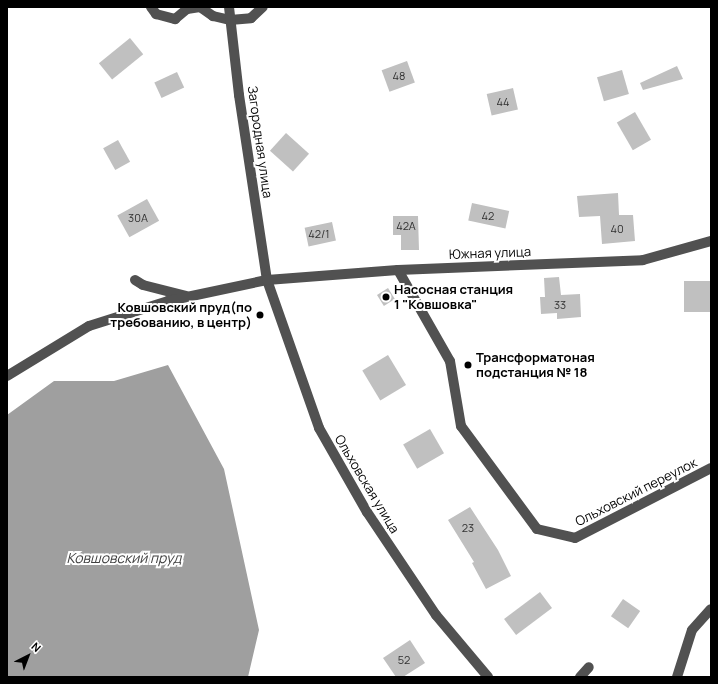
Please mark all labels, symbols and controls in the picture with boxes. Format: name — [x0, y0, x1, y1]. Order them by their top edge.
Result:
house number: 48 — [393, 69, 405, 83]
street label: Загородная улица — [244, 85, 276, 199]
house number: 44 — [496, 95, 510, 109]
house number: 42 — [482, 209, 494, 223]
house number: 30А — [128, 211, 148, 225]
house number: 42А — [396, 219, 416, 233]
house number: 40 — [610, 222, 624, 236]
house number: 42/1 — [308, 227, 330, 241]
street label: Южная улица — [449, 244, 531, 262]
place label: Насосная станция 1 "Ковшовка" — [394, 282, 513, 313]
marker: Насосная станция 1 "Ковшовка" — [381, 292, 391, 302]
house number: 33 — [554, 298, 566, 312]
place label: Ковшовский пруд(по требованию, в центр) — [110, 300, 252, 331]
marker: Ковшовский пруд(по требованию, в центр) — [255, 310, 265, 320]
place label: Трансформатоная подстанция № 18 — [476, 350, 595, 381]
marker: Трансформатоная подстанция № 18 — [463, 360, 473, 370]
street label: Ольховская улица — [331, 432, 403, 536]
street label: Ольховский переулок — [573, 455, 699, 529]
house number: 23 — [462, 521, 474, 535]
water label: Ковшовский пруд — [67, 550, 181, 566]
north arrow — [8, 636, 48, 676]
text: N — [28, 638, 44, 655]
house number: 52 — [398, 653, 410, 667]

